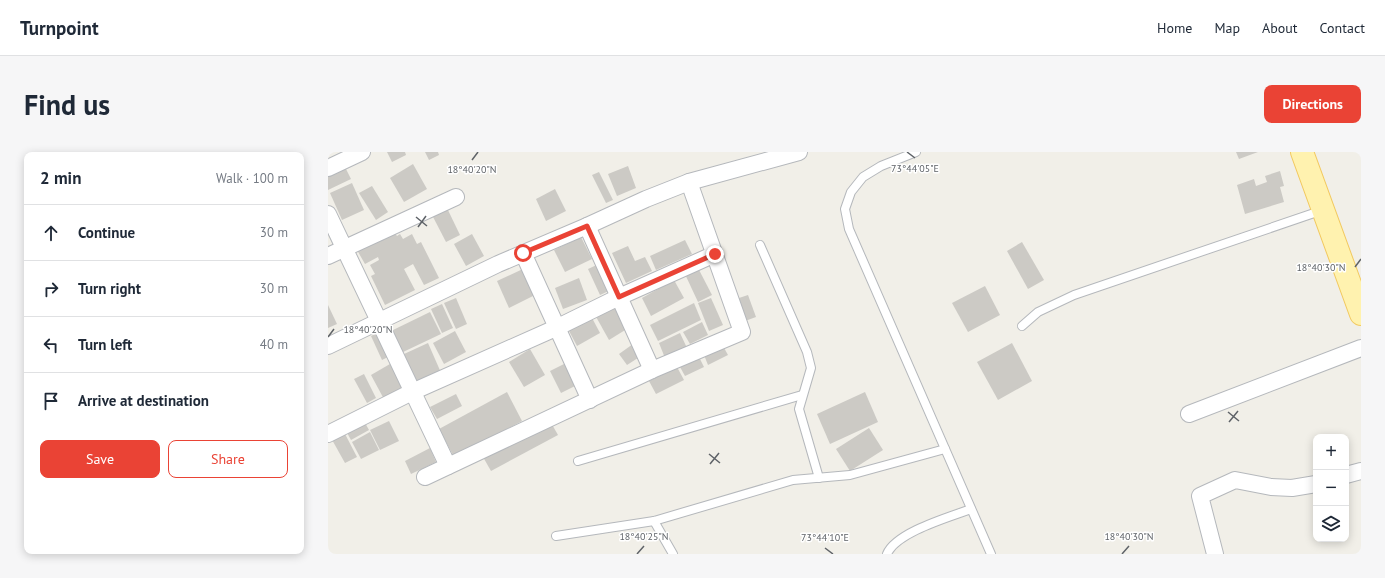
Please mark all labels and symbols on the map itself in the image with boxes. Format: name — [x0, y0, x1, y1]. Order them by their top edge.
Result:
text: 73°44'05"E — [891, 162, 939, 175]
text: 18°40'20"N — [447, 163, 497, 176]
route start — [514, 244, 532, 262]
route end — [706, 245, 724, 263]
text: 18°40'30"N — [1296, 261, 1346, 274]
text: 18°40'20"N — [343, 323, 393, 336]
text: 18°40'25"N — [619, 530, 669, 543]
text: 18°40'30"N — [1104, 530, 1154, 543]
text: 73°44'10"E — [801, 531, 849, 544]

